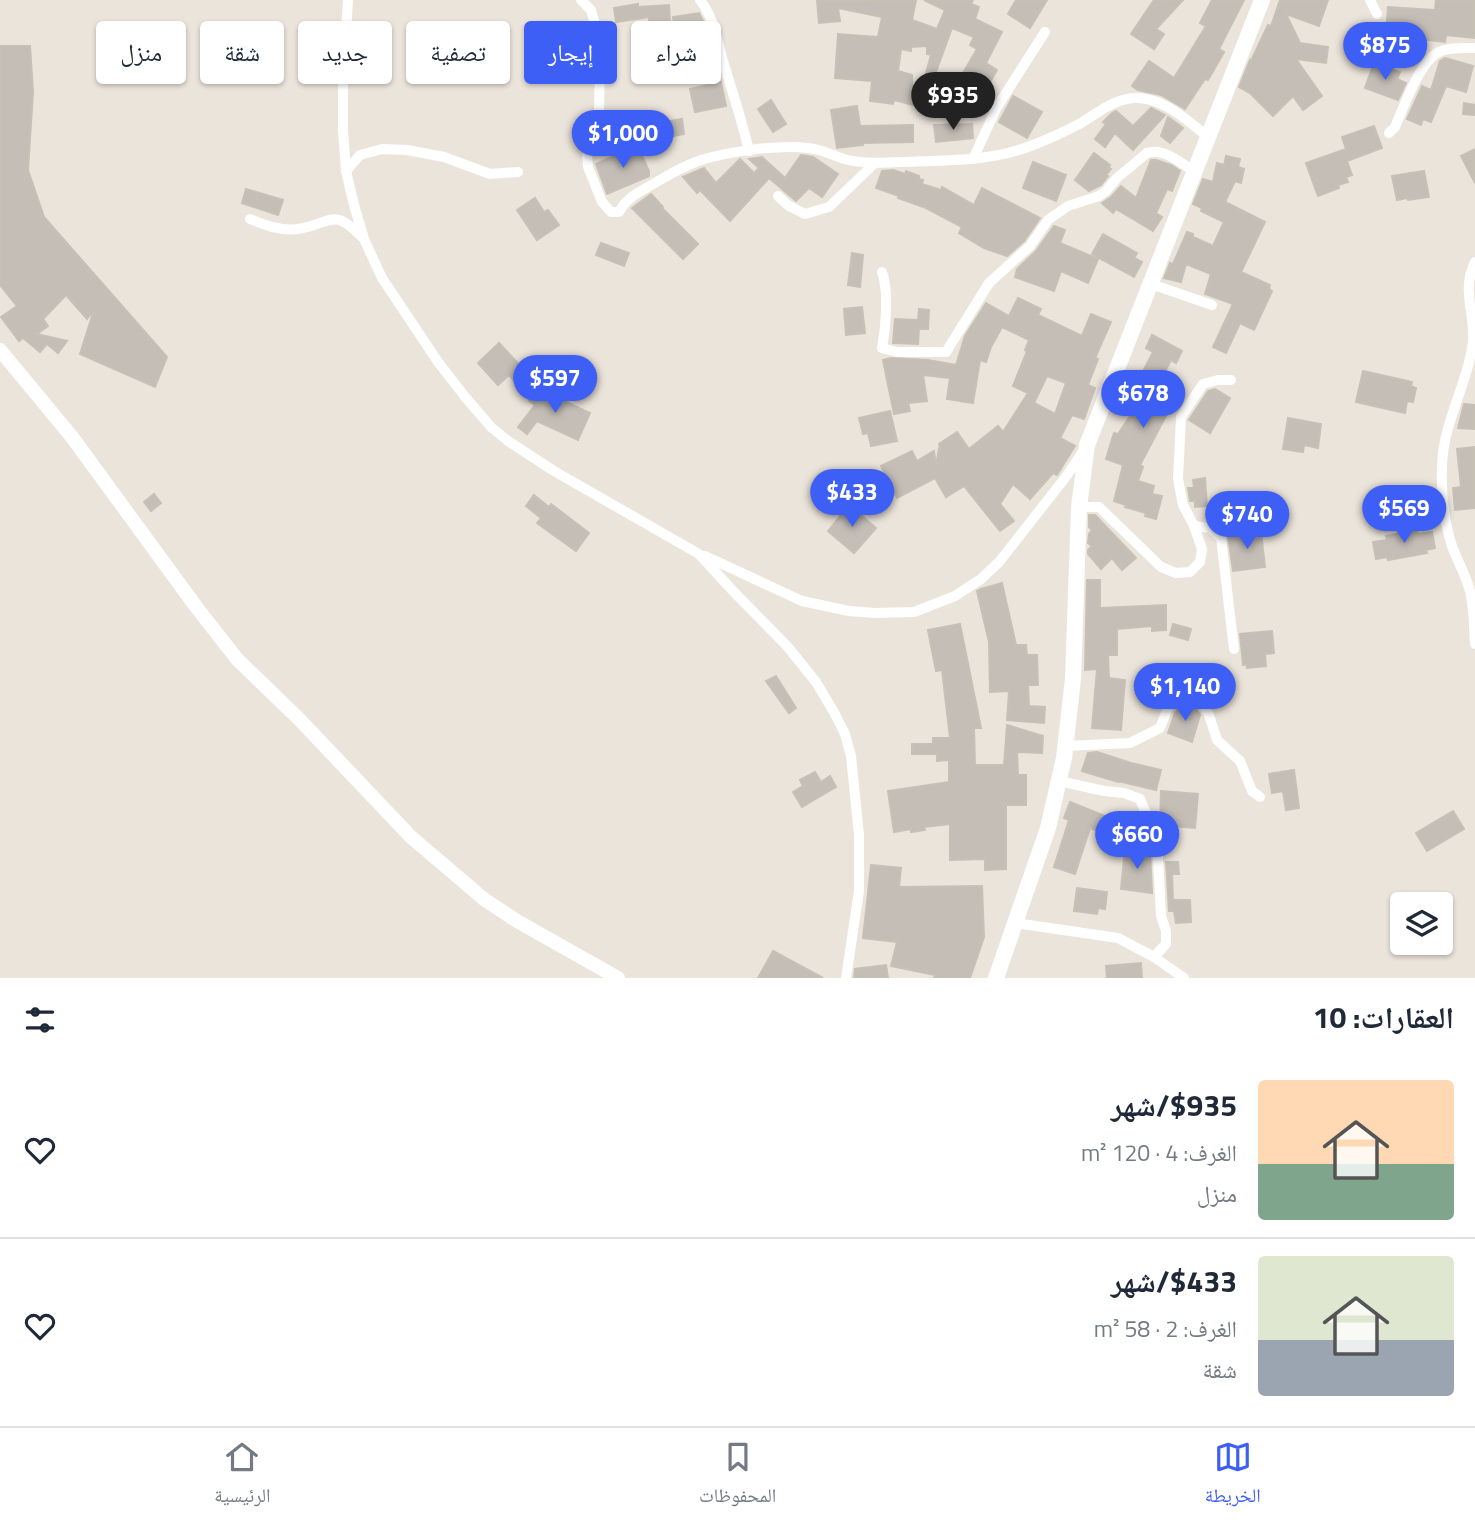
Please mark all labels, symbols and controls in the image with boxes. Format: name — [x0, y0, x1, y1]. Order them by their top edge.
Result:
chip: منزل — [96, 21, 186, 84]
chip: شقة — [200, 21, 284, 84]
chip: جديد — [298, 21, 392, 84]
chip: تصفية — [406, 21, 510, 84]
chip: إيجار — [524, 21, 617, 84]
chip: شراء — [631, 21, 721, 84]
pin: $875 — [1344, 22, 1426, 82]
text: $875 — [1359, 27, 1411, 62]
pin: $935 — [912, 72, 994, 132]
text: $935 — [927, 77, 979, 112]
pin: $1,000 — [566, 110, 680, 170]
text: $1,000 — [588, 115, 658, 150]
pin: $597 — [514, 356, 596, 415]
text: $597 — [529, 360, 581, 395]
pin: $678 — [1102, 370, 1184, 430]
text: $678 — [1117, 375, 1169, 410]
pin: $433 — [811, 470, 893, 529]
text: $433 — [826, 474, 878, 509]
pin: $569 — [1363, 486, 1445, 545]
text: $569 — [1378, 490, 1430, 525]
pin: $740 — [1206, 491, 1288, 551]
text: $740 — [1221, 496, 1273, 531]
pin: $1,140 — [1128, 664, 1242, 723]
text: $1,140 — [1150, 668, 1220, 703]
pin: $660 — [1096, 812, 1178, 871]
text: $660 — [1111, 816, 1163, 851]
map controls — [1390, 892, 1453, 955]
button: layers — [1390, 892, 1453, 955]
text: العقارات: 10 — [1313, 994, 1454, 1040]
icon: filters — [21, 1001, 59, 1039]
text: $935/شهر — [1111, 1082, 1237, 1128]
icon: home — [1314, 1108, 1398, 1192]
icon: heart — [21, 1131, 59, 1169]
text: الغرف: 4 · 120 m² — [1081, 1135, 1237, 1170]
text: منزل — [1197, 1176, 1237, 1211]
text: $433/شهر — [1111, 1258, 1237, 1304]
icon: home — [1314, 1284, 1398, 1368]
icon: heart — [21, 1307, 59, 1345]
text: الغرف: 2 · 58 m² — [1094, 1311, 1237, 1346]
text: شقة — [1203, 1352, 1237, 1387]
tab: الرئيسية — [214, 1438, 271, 1514]
tab: المحفوظات — [699, 1438, 776, 1514]
tab: الخريطة — [1205, 1438, 1261, 1514]

